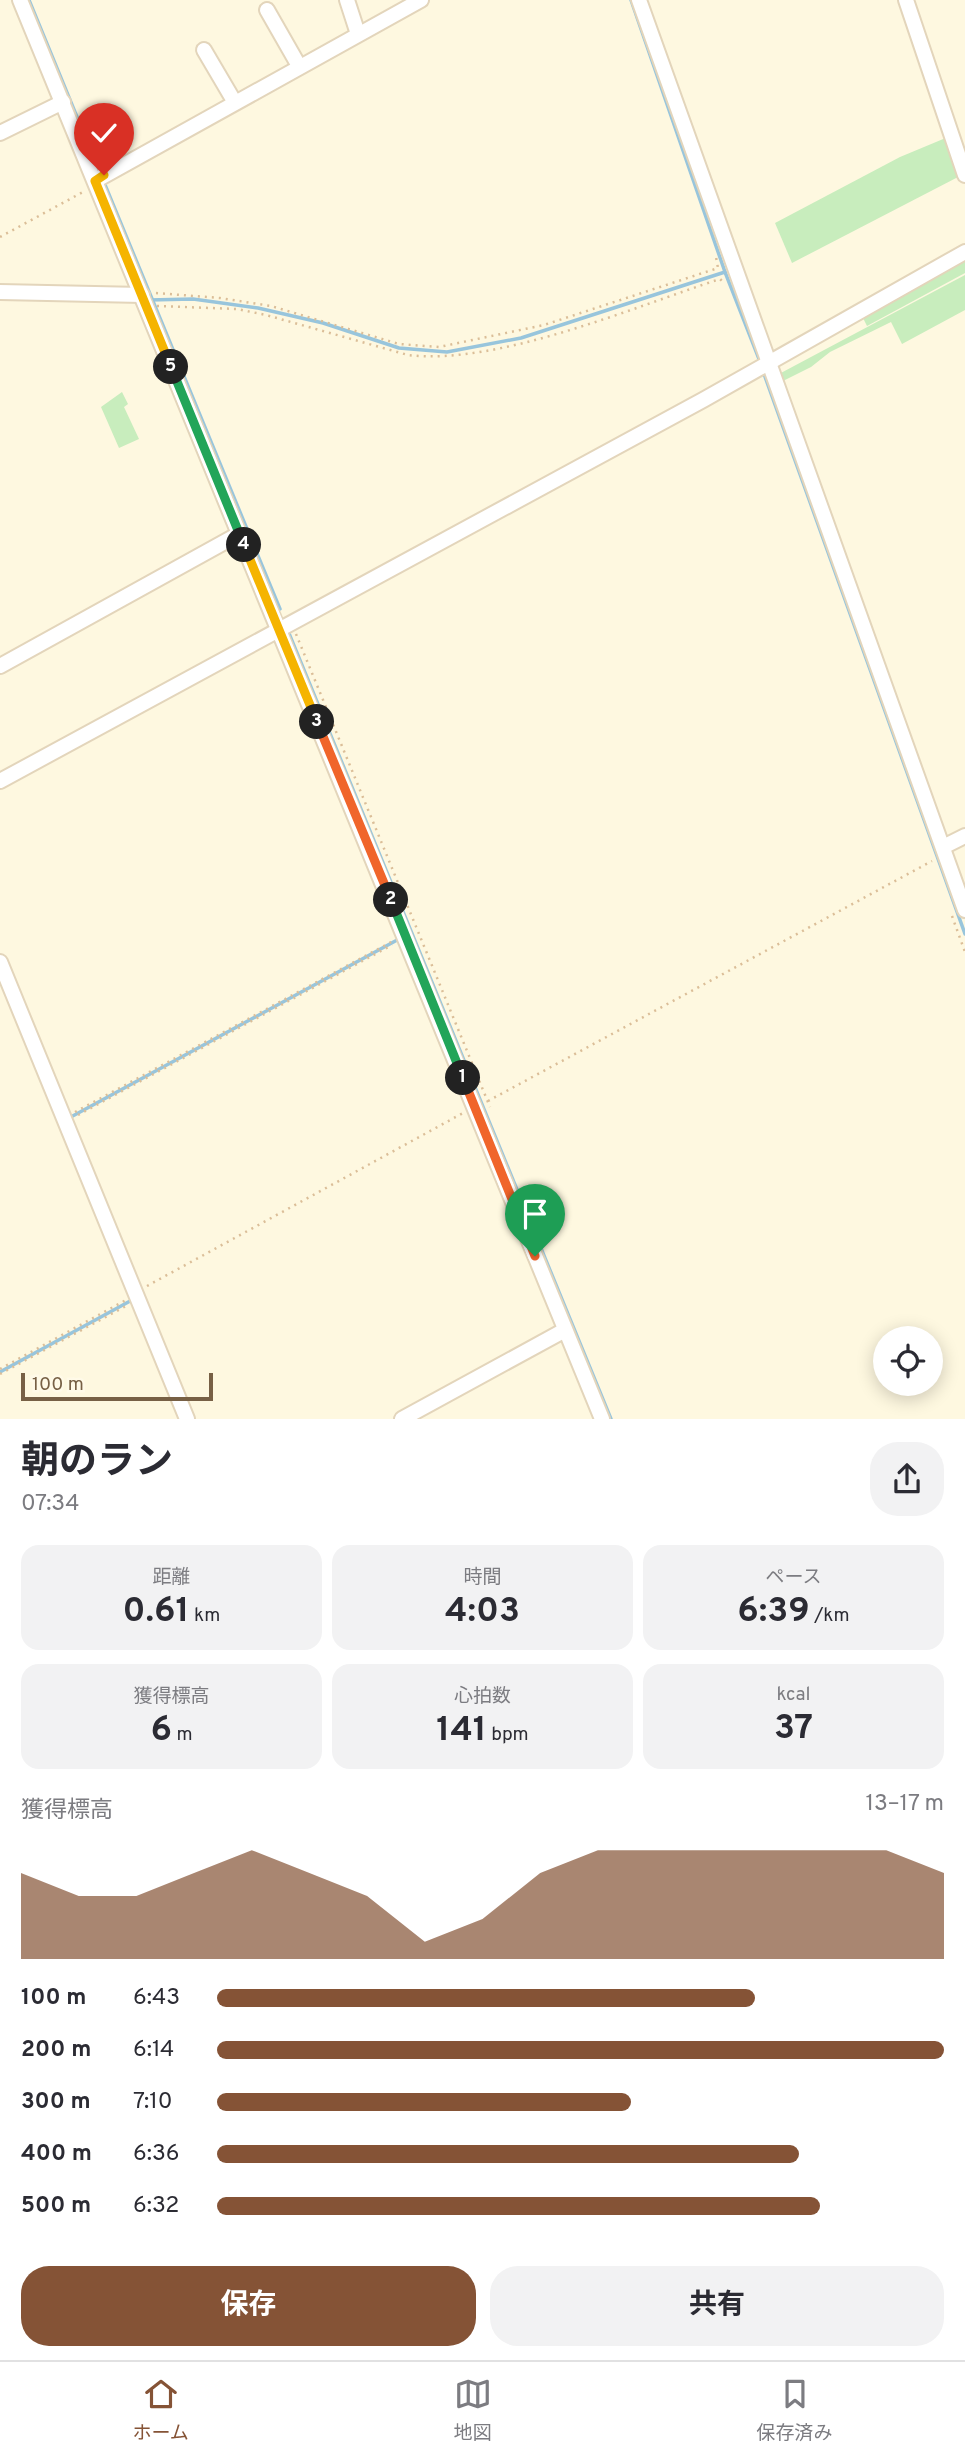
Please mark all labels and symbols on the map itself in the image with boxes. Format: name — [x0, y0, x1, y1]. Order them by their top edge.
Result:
pin — [74, 103, 134, 175]
pin: 5 — [154, 350, 188, 384]
pin: 4 — [226, 528, 262, 562]
pin: 3 — [300, 704, 334, 740]
pin: 2 — [374, 883, 408, 918]
pin: 1 — [446, 1060, 480, 1096]
pin — [505, 1184, 565, 1256]
scale bar — [21, 1370, 214, 1401]

